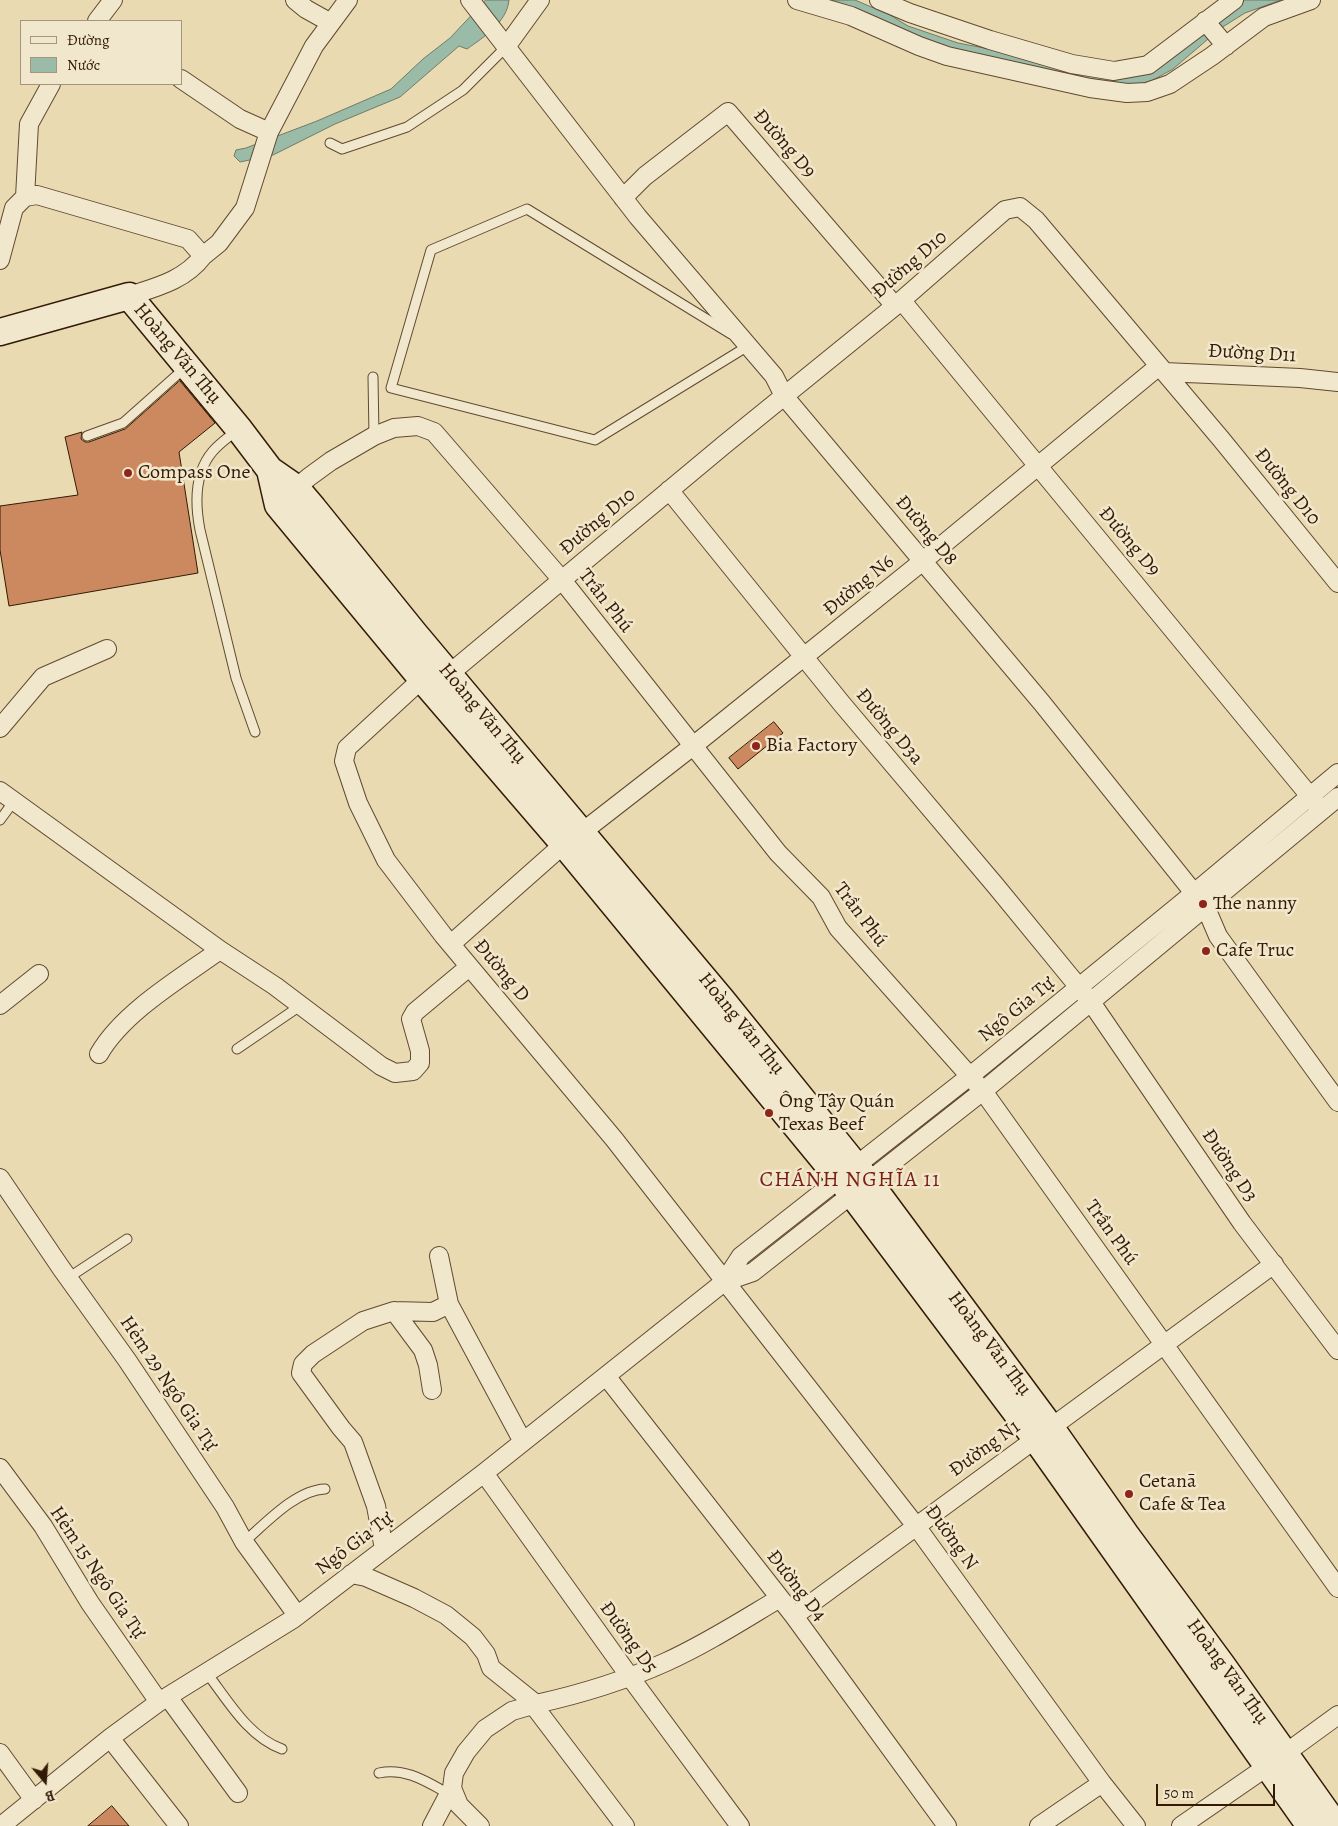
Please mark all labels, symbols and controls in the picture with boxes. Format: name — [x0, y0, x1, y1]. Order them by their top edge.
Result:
legend — [20, 20, 182, 85]
text: Đường — [67, 30, 109, 50]
text: Nước — [67, 55, 100, 75]
street label: Đường D9 — [747, 105, 821, 183]
street label: Đường D10 — [867, 226, 953, 304]
street label: Hoàng Văn Thụ — [128, 299, 226, 409]
street label: Đường D11 — [1207, 340, 1297, 368]
street label: Đường D10 — [1249, 444, 1325, 530]
place label: Compass One — [138, 461, 250, 485]
marker: Compass One — [122, 467, 134, 479]
street label: Đường D10 — [555, 483, 641, 561]
street label: Đường D8 — [890, 491, 962, 571]
street label: Đường D9 — [1093, 502, 1165, 582]
street label: Đường N6 — [819, 550, 899, 622]
street label: Trần Phú — [573, 564, 637, 638]
street label: Hoàng Văn Thụ — [433, 659, 531, 769]
street label: Đường D3a — [850, 684, 928, 770]
place label: Bia Factory — [766, 734, 857, 758]
marker: Bia Factory — [750, 740, 762, 752]
street label: Trần Phú — [828, 878, 892, 952]
place label: The nanny — [1213, 892, 1296, 916]
marker: The nanny — [1197, 898, 1209, 910]
street label: Đường D — [468, 935, 534, 1007]
place label: Cafe Truc — [1216, 939, 1294, 963]
marker: Cafe Truc — [1200, 945, 1212, 957]
street label: Hoàng Văn Thụ — [693, 968, 789, 1080]
street label: Ngô Gia Tự — [974, 972, 1060, 1048]
place label: Ông Tây Quán Texas Beef — [779, 1090, 895, 1137]
marker: Ông Tây Quán Texas Beef — [763, 1107, 775, 1119]
street label: Đường D3 — [1196, 1125, 1262, 1207]
district label: CHÁNH NGHĨA 11 — [758, 1168, 942, 1194]
street label: Trần Phú — [1079, 1196, 1143, 1270]
street label: Hoàng Văn Thụ — [942, 1287, 1036, 1401]
street label: Hẻm 29 Ngô Gia Tự — [114, 1312, 222, 1456]
street label: Đường N1 — [945, 1415, 1025, 1483]
place label: Cetanā Cafe & Tea — [1139, 1470, 1226, 1517]
marker: Cetanā Cafe & Tea — [1123, 1488, 1135, 1500]
street label: Đường N — [919, 1501, 983, 1575]
street label: Hẻm 15 Ngô Gia Tự — [44, 1502, 150, 1644]
street label: Ngô Gia Tự — [311, 1507, 399, 1581]
street label: Đường D4 — [761, 1546, 831, 1626]
street label: Đường D5 — [594, 1597, 662, 1679]
street label: Hoàng Văn Thụ — [1181, 1615, 1273, 1729]
north arrow — [20, 1756, 70, 1806]
scale bar — [1158, 1774, 1277, 1806]
text: 50 m — [1164, 1783, 1194, 1803]
text: B — [43, 1785, 57, 1806]

